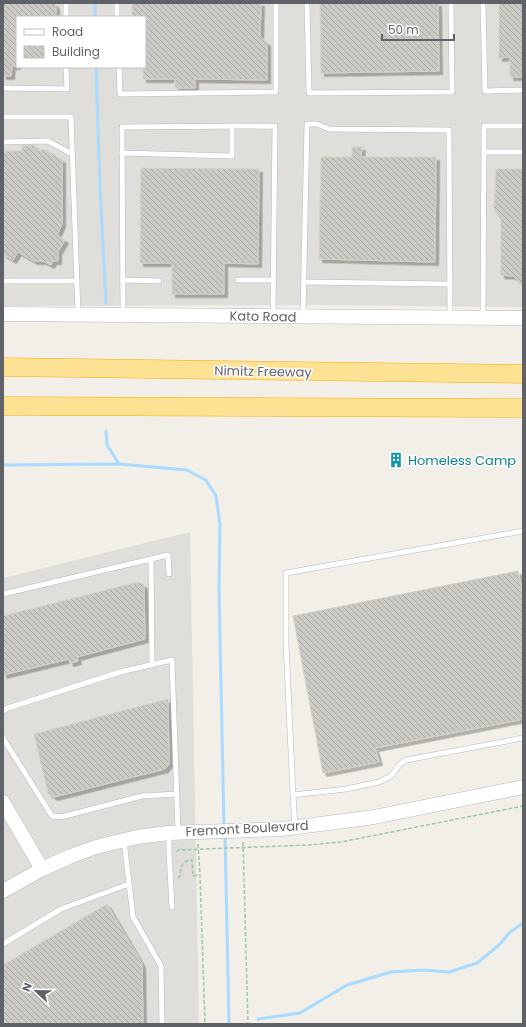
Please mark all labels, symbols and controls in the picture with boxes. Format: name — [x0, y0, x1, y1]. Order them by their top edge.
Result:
legend — [16, 16, 146, 68]
scale bar — [382, 16, 454, 42]
text: 50 m — [388, 21, 419, 38]
text: Road — [52, 23, 83, 40]
text: Building — [52, 43, 100, 60]
street label: Kato Road — [229, 306, 297, 327]
street label: Nimitz Freeway — [214, 361, 312, 382]
building icon: Homeless Camp — [387, 451, 405, 469]
place label: Homeless Camp — [408, 451, 516, 470]
street label: Fremont Boulevard — [185, 816, 309, 841]
north arrow — [16, 971, 56, 1011]
text: N — [18, 980, 36, 994]

